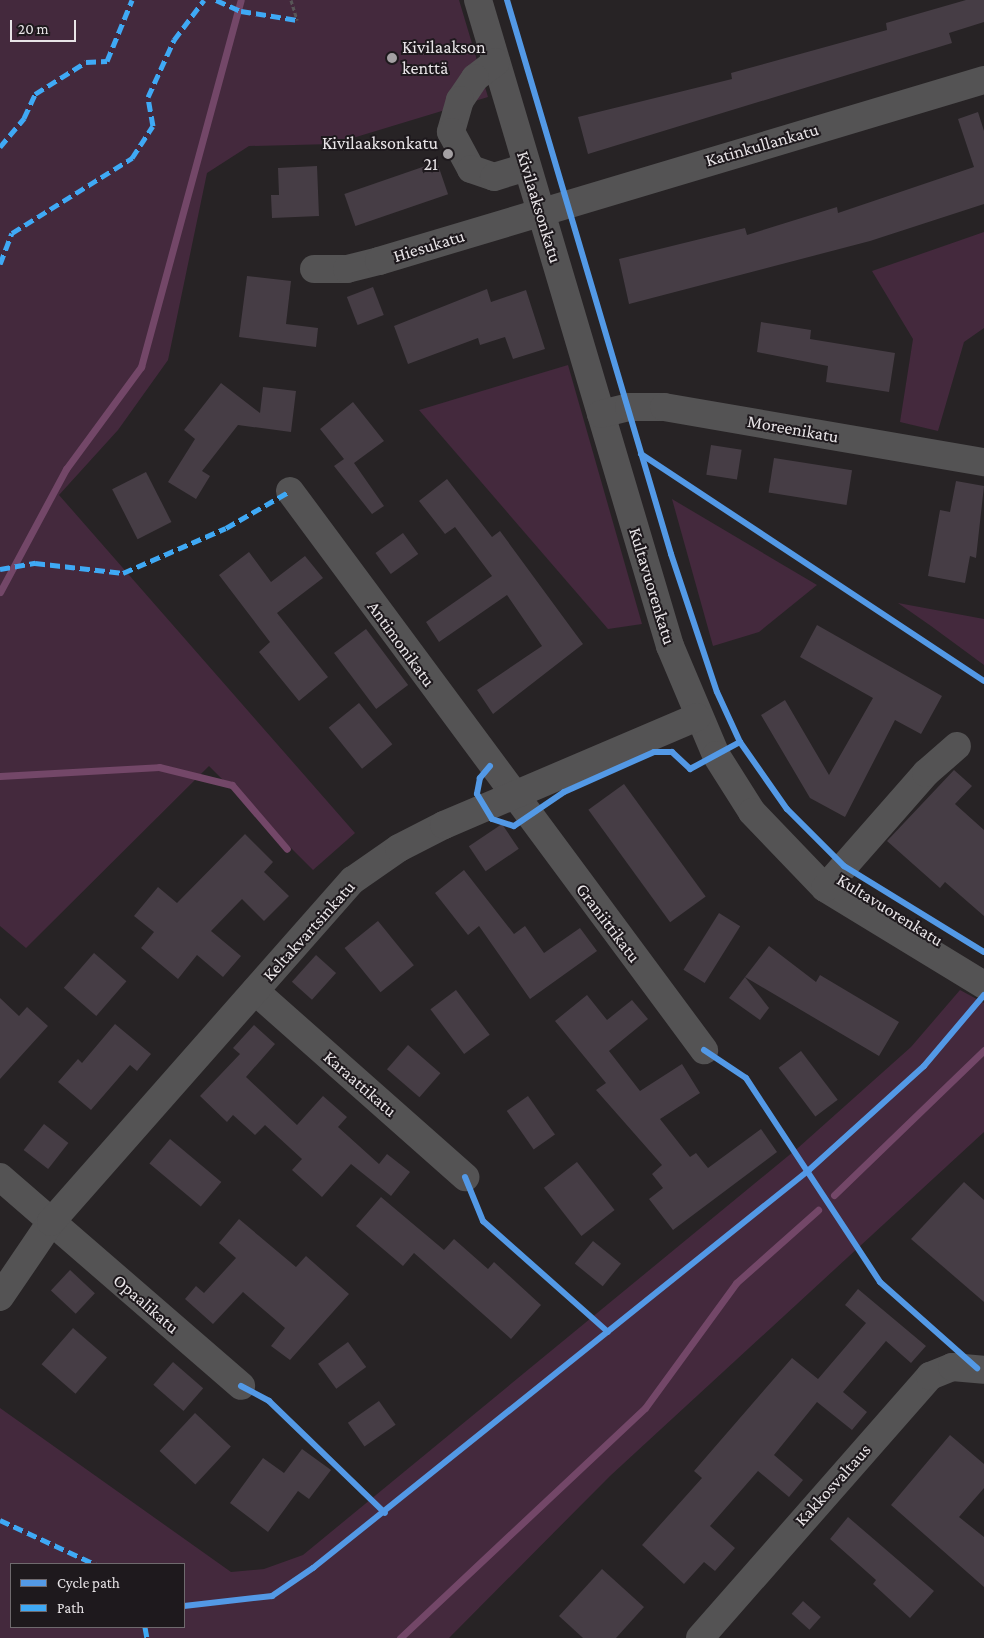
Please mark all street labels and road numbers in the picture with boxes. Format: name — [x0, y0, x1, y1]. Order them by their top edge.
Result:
street label: Katinkullankatu — [703, 119, 821, 171]
street label: Kivilaaksonkatu — [512, 148, 566, 266]
street label: Hiesukatu — [391, 225, 467, 267]
street label: Moreenikatu — [746, 410, 840, 448]
street label: Kultavuorenkatu — [624, 525, 680, 647]
street label: Antimonikatu — [363, 597, 439, 691]
street label: Kultavuorenkatu — [833, 869, 947, 951]
street label: Keltakvartsinkatu — [258, 876, 360, 986]
street label: Graniittikatu — [571, 879, 645, 967]
street label: Karaattikatu — [319, 1046, 401, 1122]
street label: Opaalikatu — [109, 1270, 183, 1338]
street label: Kakkosvaltaus — [790, 1439, 876, 1531]

